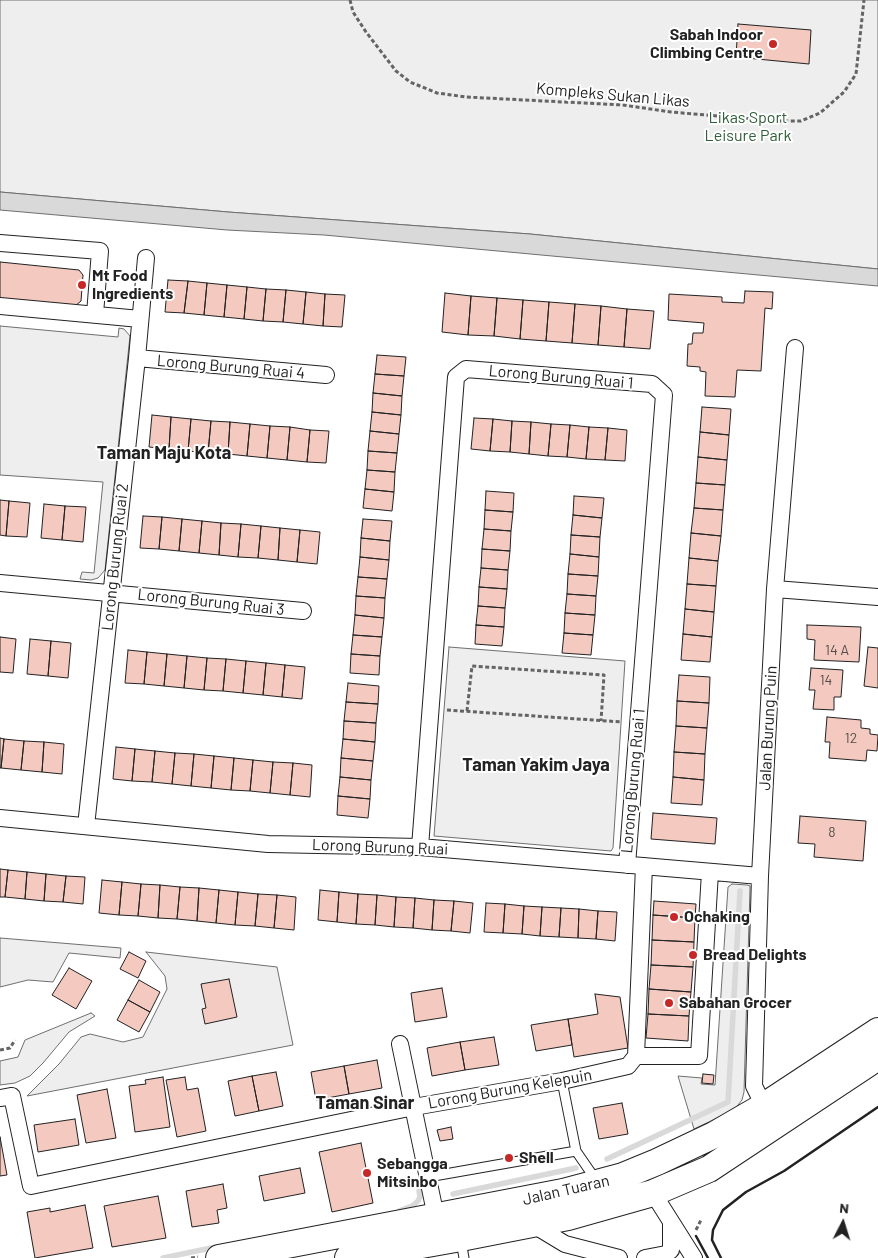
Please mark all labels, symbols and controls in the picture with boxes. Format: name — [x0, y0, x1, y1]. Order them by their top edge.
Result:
place label: Sabah Indoor Climbing Centre — [650, 25, 763, 63]
marker: Sabah Indoor Climbing Centre — [767, 38, 779, 50]
street label: Kompleks Sukan Likas — [535, 79, 691, 111]
park label: Likas Sport Leisure Park — [705, 108, 791, 146]
place label: Mt Food Ingredients — [92, 266, 173, 304]
marker: Mt Food Ingredients — [76, 279, 88, 291]
street label: Lorong Burung Ruai 4 — [156, 351, 306, 383]
street label: Lorong Burung Ruai 1 — [488, 361, 634, 393]
district label: Taman Maju Kota — [97, 442, 231, 464]
street label: Lorong Burung Ruai 2 — [98, 482, 132, 632]
street label: Lorong Burung Ruai 3 — [136, 585, 286, 619]
house number: 14 A — [825, 642, 849, 658]
street label: Jalan Burung Puin — [755, 665, 781, 791]
house number: 14 — [820, 672, 832, 688]
street label: Lorong Burung Ruai 1 — [617, 708, 649, 854]
house number: 12 — [845, 730, 857, 746]
district label: Taman Yakim Jaya — [462, 754, 610, 776]
house number: 8 — [828, 824, 836, 840]
street label: Lorong Burung Ruai — [311, 835, 449, 859]
place label: Ochaking — [684, 907, 750, 927]
marker: Ochaking — [668, 911, 680, 923]
place label: Bread Delights — [703, 945, 807, 965]
marker: Bread Delights — [687, 949, 699, 961]
place label: Sabahan Grocer — [679, 993, 792, 1013]
marker: Sabahan Grocer — [663, 997, 675, 1009]
street label: Lorong Burung Kelepuin — [426, 1065, 594, 1113]
district label: Taman Sinar — [316, 1092, 414, 1114]
place label: Shell — [519, 1148, 554, 1168]
marker: Shell — [503, 1152, 515, 1164]
place label: Sebangga Mitsinbo — [377, 1154, 448, 1192]
marker: Sebangga Mitsinbo — [361, 1167, 373, 1179]
street label: Jalan Tuaran — [521, 1171, 611, 1209]
north arrow — [818, 1198, 868, 1248]
text: N — [839, 1199, 850, 1216]

